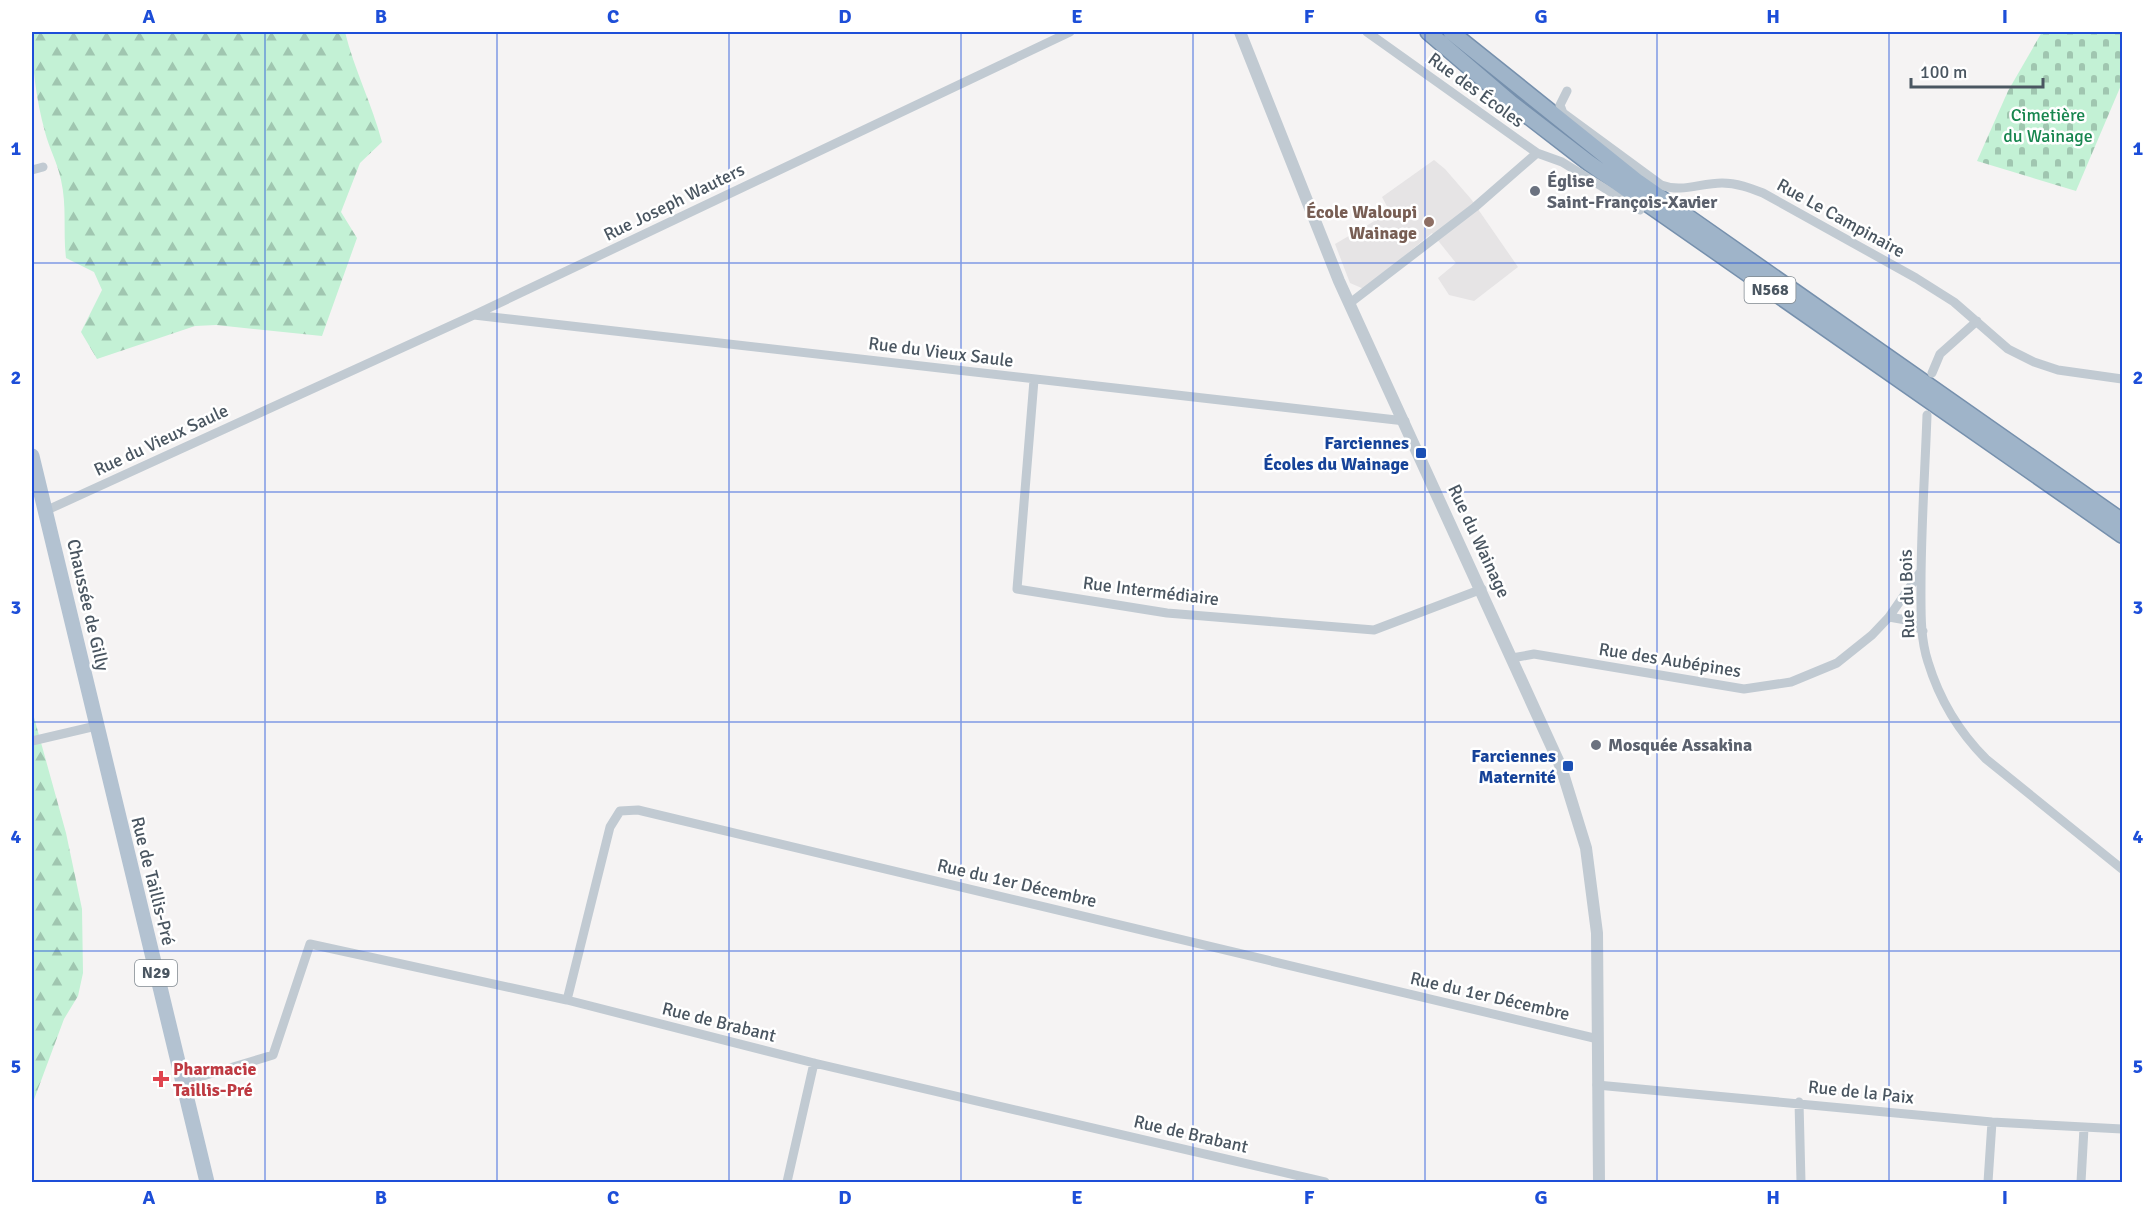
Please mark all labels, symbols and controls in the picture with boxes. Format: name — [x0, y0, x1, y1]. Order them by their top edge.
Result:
text: A — [143, 4, 156, 29]
text: B — [375, 4, 387, 29]
text: C — [607, 4, 619, 29]
text: D — [838, 4, 852, 29]
text: E — [1071, 4, 1083, 29]
text: F — [1304, 4, 1315, 29]
text: G — [1534, 4, 1548, 29]
text: H — [1766, 4, 1780, 29]
text: I — [2002, 4, 2008, 29]
street label: Rue des Écoles — [1424, 48, 1528, 132]
scale bar — [1911, 51, 2043, 89]
text: 100 m — [1920, 61, 1967, 83]
park label: Cimetière du Wainage — [2003, 104, 2093, 147]
text: 1 — [11, 136, 22, 161]
text: 1 — [2133, 136, 2144, 161]
street label: Rue Joseph Wauters — [600, 158, 748, 246]
place label: Église Saint-François-Xavier — [1547, 170, 1718, 213]
street label: Rue Le Campinaire — [1773, 174, 1909, 262]
marker: Église Saint-François-Xavier — [1528, 184, 1542, 198]
place label: École Waloupi Wainage — [1306, 201, 1417, 244]
marker: École Waloupi Wainage — [1422, 215, 1436, 229]
road number: N568 — [1744, 277, 1796, 303]
street label: Rue du Vieux Saule — [867, 332, 1015, 372]
text: 2 — [11, 365, 21, 390]
text: 2 — [2133, 365, 2143, 390]
street label: Rue du Vieux Saule — [90, 399, 232, 481]
place label: Farciennes Écoles du Wainage — [1263, 432, 1409, 475]
marker: Farciennes Écoles du Wainage — [1414, 446, 1428, 460]
street label: Rue du Wainage — [1443, 481, 1515, 601]
street label: Chaussée de Gilly — [62, 537, 114, 674]
street label: Rue du Bois — [1894, 549, 1920, 639]
street label: Rue Intermédiaire — [1082, 572, 1220, 610]
text: 3 — [11, 595, 21, 620]
text: 3 — [2133, 595, 2143, 620]
street label: Rue des Aubépines — [1597, 638, 1743, 682]
place label: Mosquée Assakina — [1608, 734, 1752, 756]
marker: Mosquée Assakina — [1589, 738, 1603, 752]
place label: Farciennes Maternité — [1471, 745, 1556, 788]
marker: Farciennes Maternité — [1561, 759, 1575, 773]
street label: Rue de Taillis-Pré — [126, 814, 180, 948]
text: 4 — [11, 824, 22, 849]
text: 4 — [2133, 824, 2144, 849]
street label: Rue du 1er Décembre — [935, 854, 1099, 912]
road number: N29 — [135, 960, 177, 986]
street label: Rue du 1er Décembre — [1408, 967, 1572, 1025]
street label: Rue de Brabant — [660, 997, 778, 1047]
text: 5 — [11, 1054, 21, 1079]
text: 5 — [2133, 1054, 2143, 1079]
place label: Pharmacie Taillis-Pré — [173, 1058, 257, 1101]
marker: Pharmacie Taillis-Pré — [154, 1072, 168, 1086]
street label: Rue de la Paix — [1807, 1076, 1916, 1109]
street label: Rue de Brabant — [1132, 1110, 1250, 1158]
text: A — [143, 1185, 156, 1210]
text: B — [375, 1185, 387, 1210]
text: C — [607, 1185, 619, 1210]
text: D — [838, 1185, 852, 1210]
text: E — [1071, 1185, 1083, 1210]
text: F — [1304, 1185, 1315, 1210]
text: G — [1534, 1185, 1548, 1210]
text: H — [1766, 1185, 1780, 1210]
text: I — [2002, 1185, 2008, 1210]

